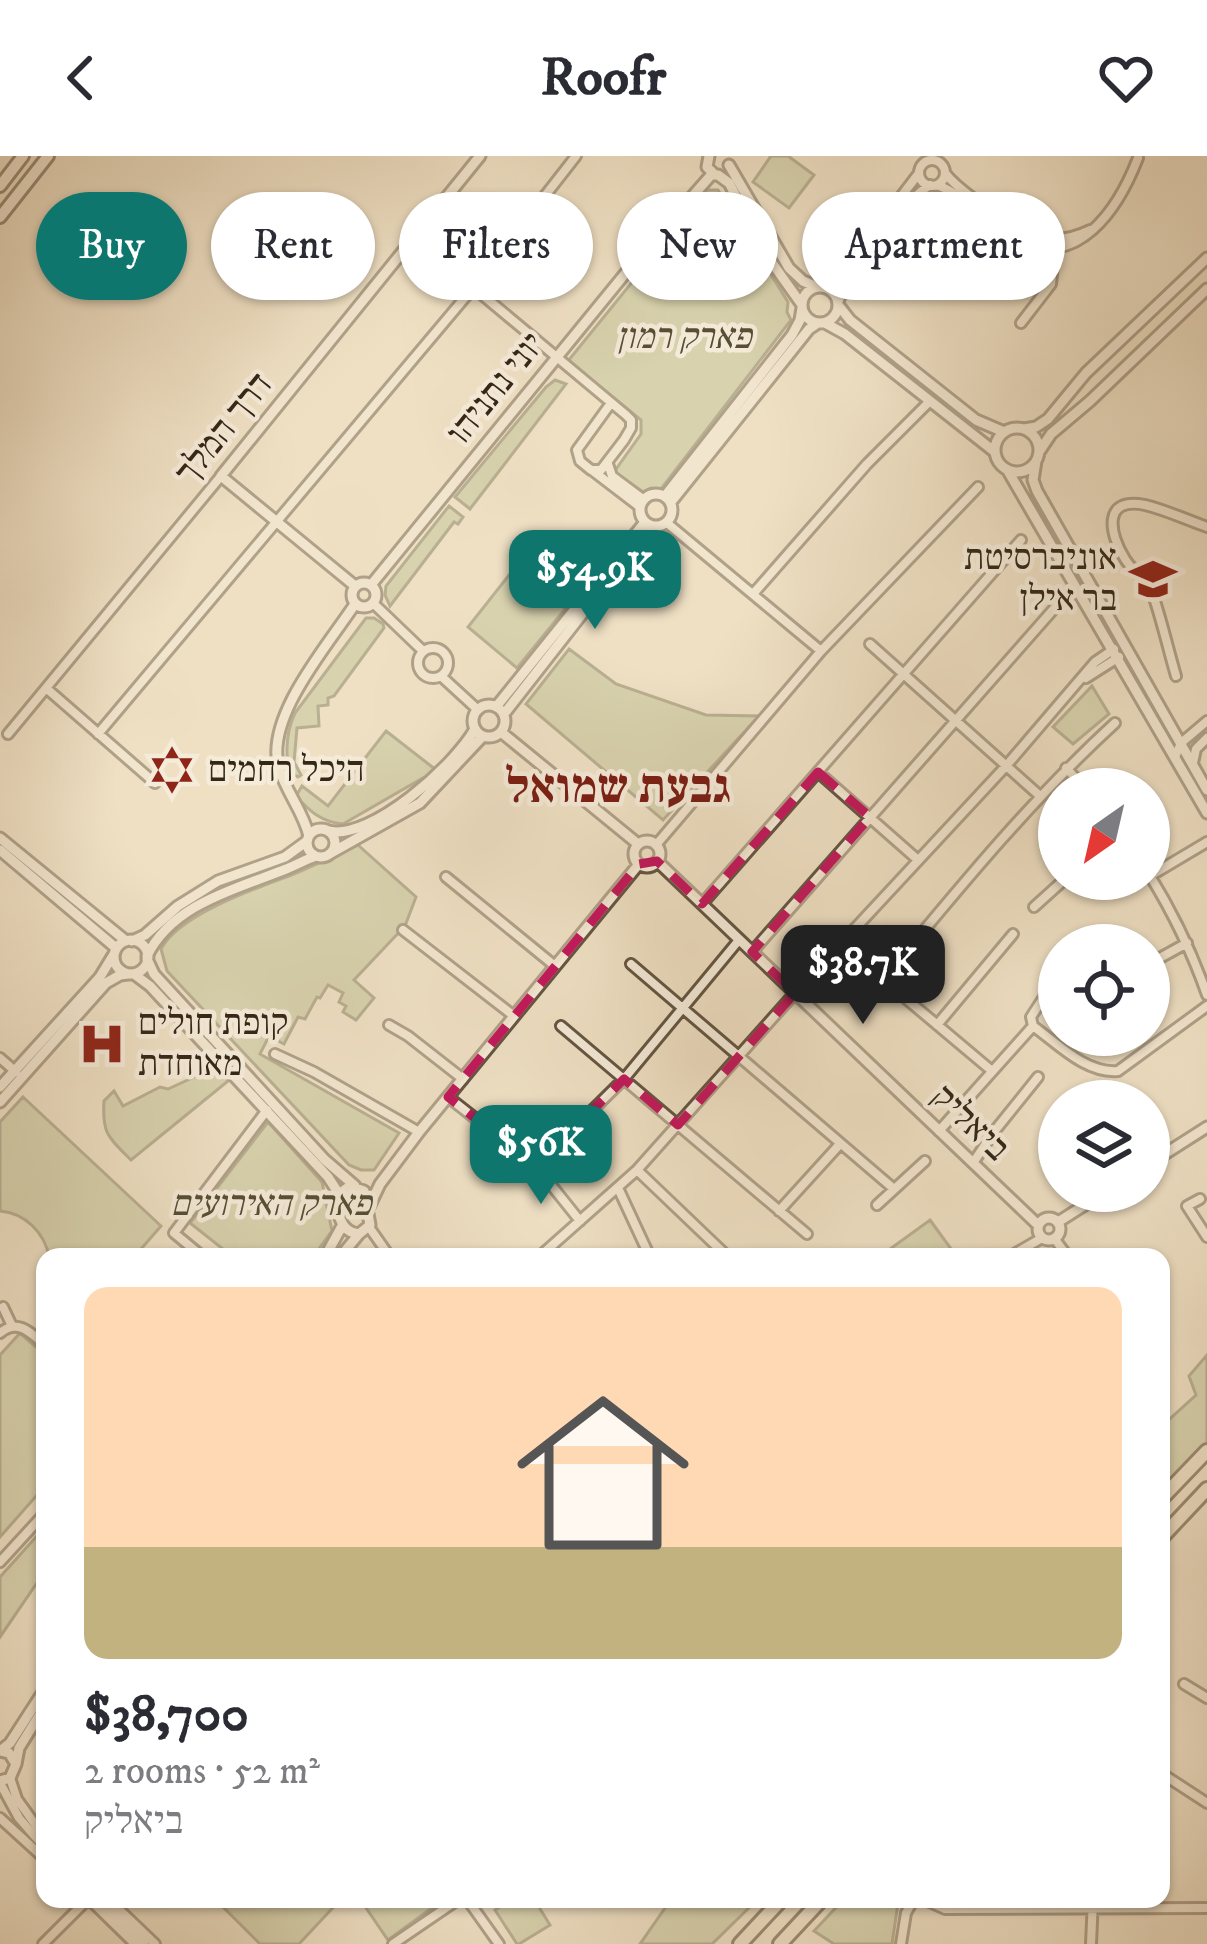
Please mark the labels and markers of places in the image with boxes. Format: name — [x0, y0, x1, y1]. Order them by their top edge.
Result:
pin: $54.9K — [497, 530, 693, 632]
place label: אוניברסיטת בר אילן — [964, 536, 1117, 622]
school or university icon: אוניברסיטת בר אילן — [1128, 554, 1178, 604]
synagogue icon: היכל רחמים — [147, 745, 197, 795]
place label: היכל רחמים — [208, 748, 365, 793]
pin: $38.7K — [765, 925, 961, 1027]
place label: קופת חולים מאוחדת — [138, 1001, 288, 1087]
hospital icon: קופת חולים מאוחדת — [77, 1019, 127, 1069]
pin: $56K — [470, 1105, 612, 1207]

